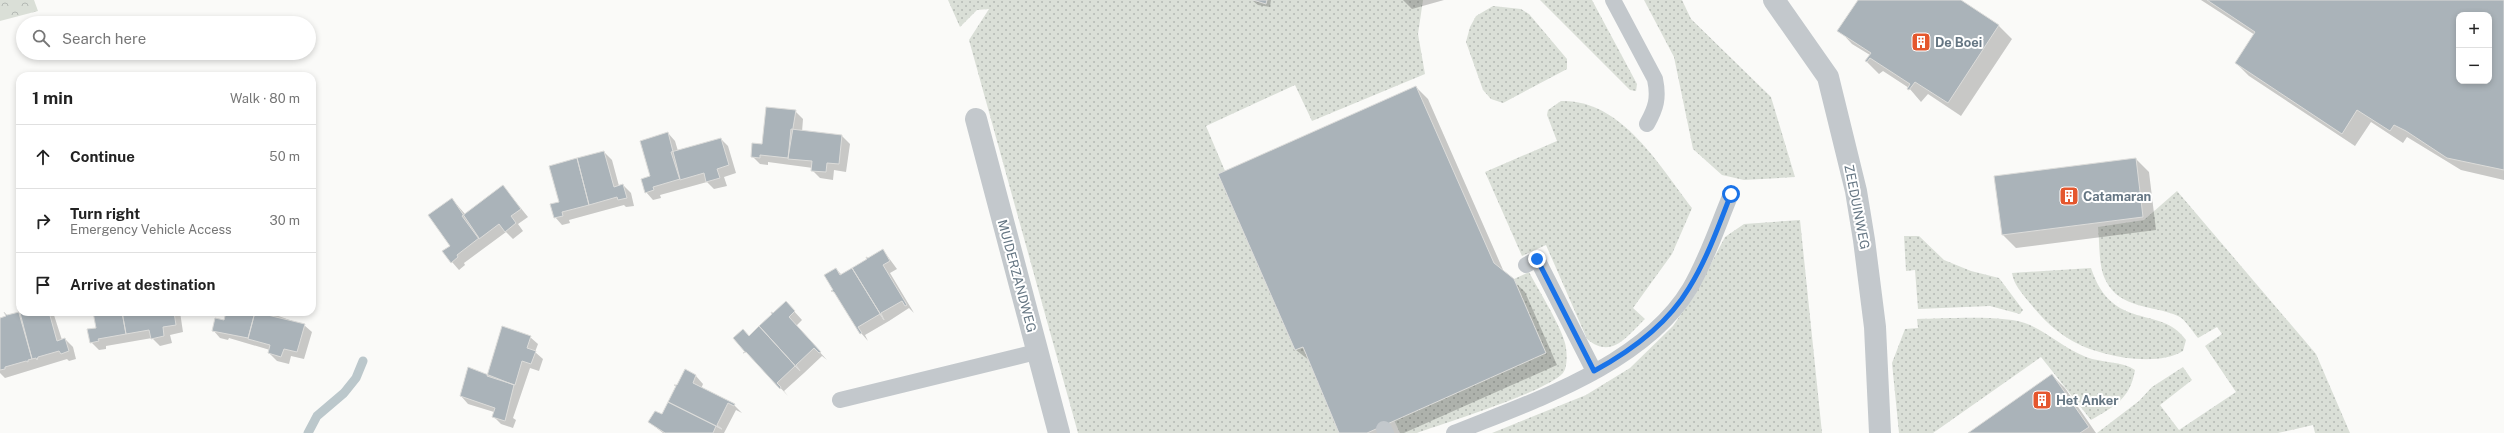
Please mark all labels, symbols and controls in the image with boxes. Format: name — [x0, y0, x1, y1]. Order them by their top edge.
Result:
map controls — [2456, 12, 2492, 84]
button: + — [2456, 12, 2492, 48]
search box — [16, 16, 316, 60]
icon: search — [30, 27, 52, 49]
text: Search here — [62, 30, 146, 47]
building icon: De Boei — [1910, 31, 1932, 53]
place label: De Boei — [1935, 35, 1982, 50]
button: − — [2456, 48, 2492, 84]
text: 1 min — [32, 88, 73, 108]
text: Walk · 80 m — [230, 91, 300, 106]
icon: ahead — [32, 146, 54, 168]
text: Continue — [70, 148, 135, 165]
text: 50 m — [269, 149, 300, 164]
street label: ZEEDUINWEG — [1841, 163, 1873, 251]
route start — [1722, 185, 1740, 203]
building icon: Catamaran — [2058, 185, 2080, 207]
place label: Catamaran — [2083, 189, 2151, 204]
text: Turn right — [70, 205, 140, 222]
icon: right — [32, 210, 54, 232]
text: 30 m — [270, 213, 300, 228]
street label: MUIDERZANDWEG — [995, 218, 1039, 334]
text: Emergency Vehicle Access — [70, 222, 232, 237]
route end — [1528, 250, 1546, 268]
icon: arrive — [32, 274, 54, 296]
text: Arrive at destination — [70, 276, 215, 293]
building icon: Het Anker — [2031, 389, 2053, 411]
place label: Het Anker — [2056, 393, 2119, 408]

